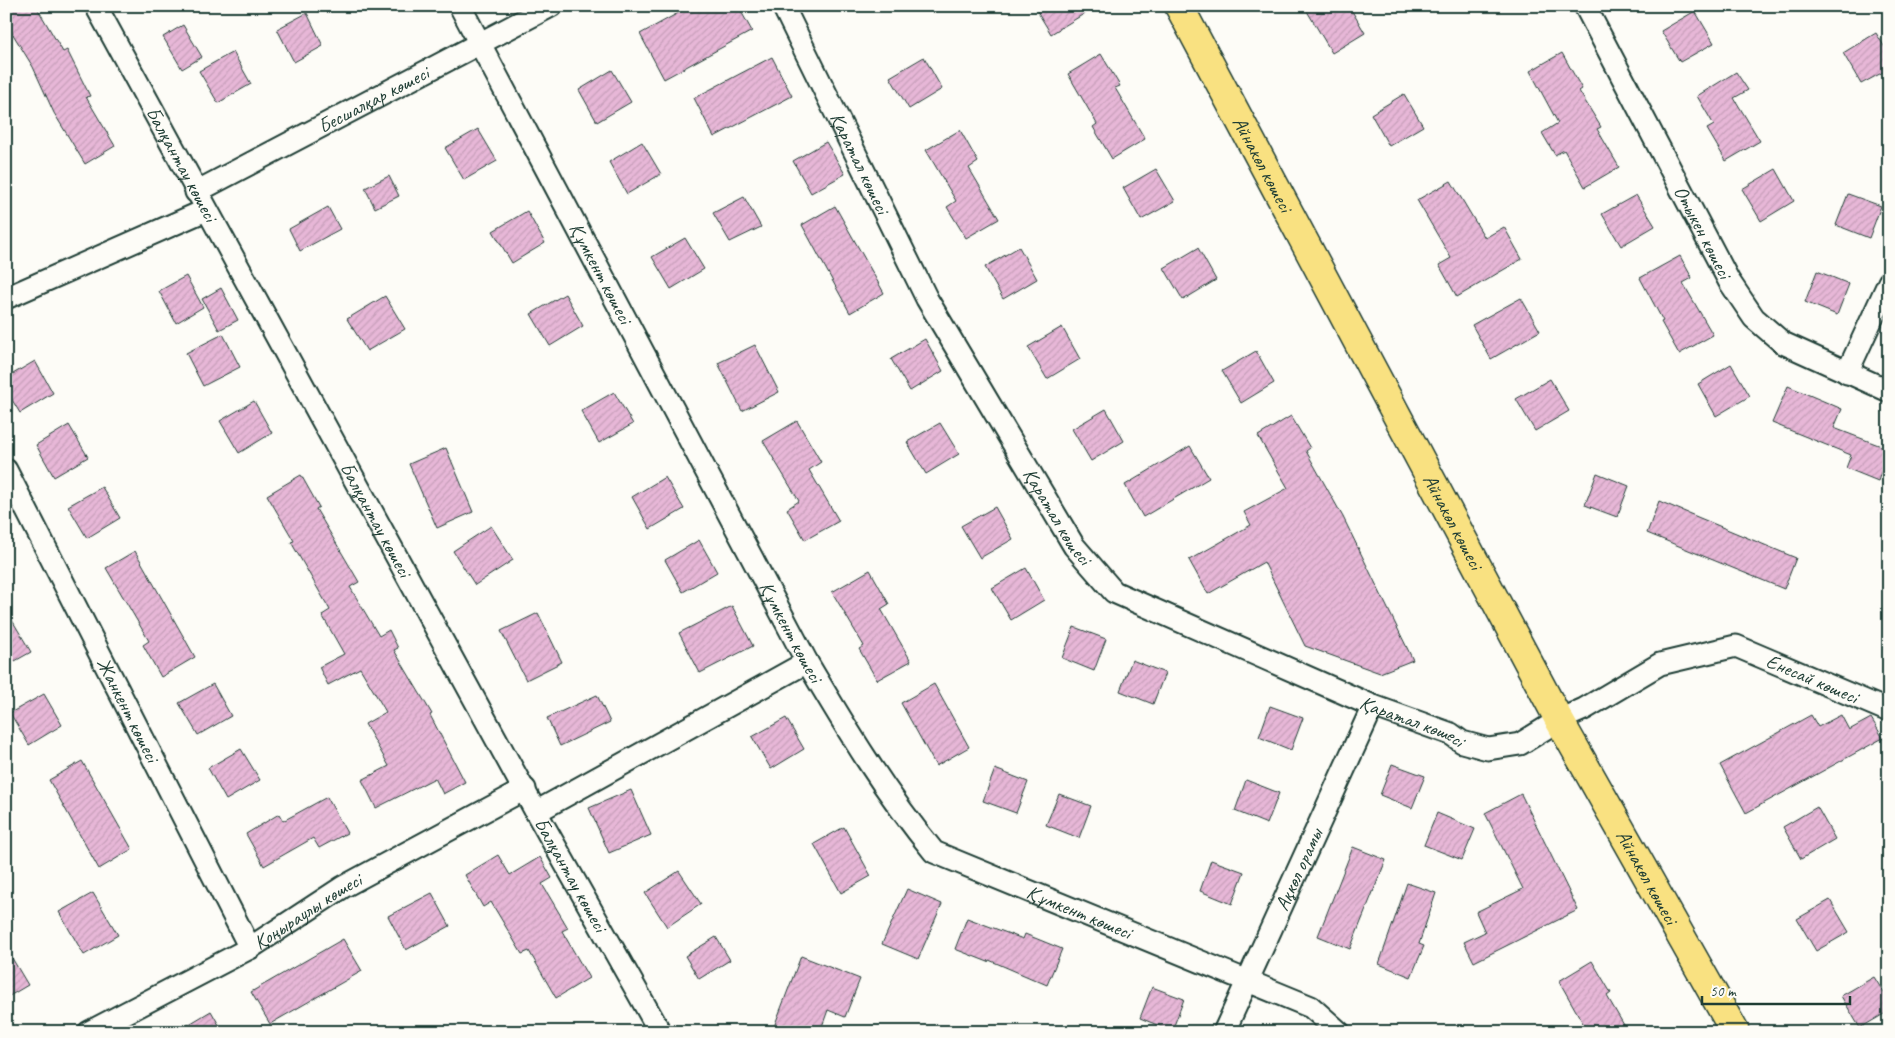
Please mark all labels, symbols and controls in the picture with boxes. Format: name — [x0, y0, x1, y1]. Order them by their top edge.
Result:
street label: Бесшалқар көшесі — [314, 59, 435, 139]
street label: Балқантау көшесі — [140, 103, 224, 228]
street label: Қаратал көшесі — [824, 108, 896, 220]
street label: Айнакөл көшесі — [1227, 112, 1299, 218]
street label: Отыкен көшесі — [1668, 181, 1738, 285]
street label: Құмкент көшесі — [564, 218, 639, 330]
street label: Балқантау көшесі — [334, 458, 418, 583]
street label: Қаратал көшесі — [1017, 464, 1098, 572]
street label: Айнакөл көшесі — [1417, 470, 1490, 576]
street label: Құмкент көшесі — [754, 577, 829, 689]
street label: Енесай көшесі — [1762, 648, 1864, 710]
street label: Жанкент көшесі — [91, 653, 166, 768]
street label: Қаратал көшесі — [1356, 690, 1471, 754]
street label: Балқантау көшесі — [529, 813, 614, 938]
street label: Ақкөл орамы — [1269, 823, 1329, 914]
street label: Айнакөл көшесі — [1611, 826, 1685, 931]
street label: Қоңыраулы көшесі — [249, 866, 368, 955]
street label: Құмкент көшесі — [1023, 880, 1137, 946]
scale bar — [1702, 973, 1850, 1005]
text: 50 m — [1710, 982, 1737, 1001]

